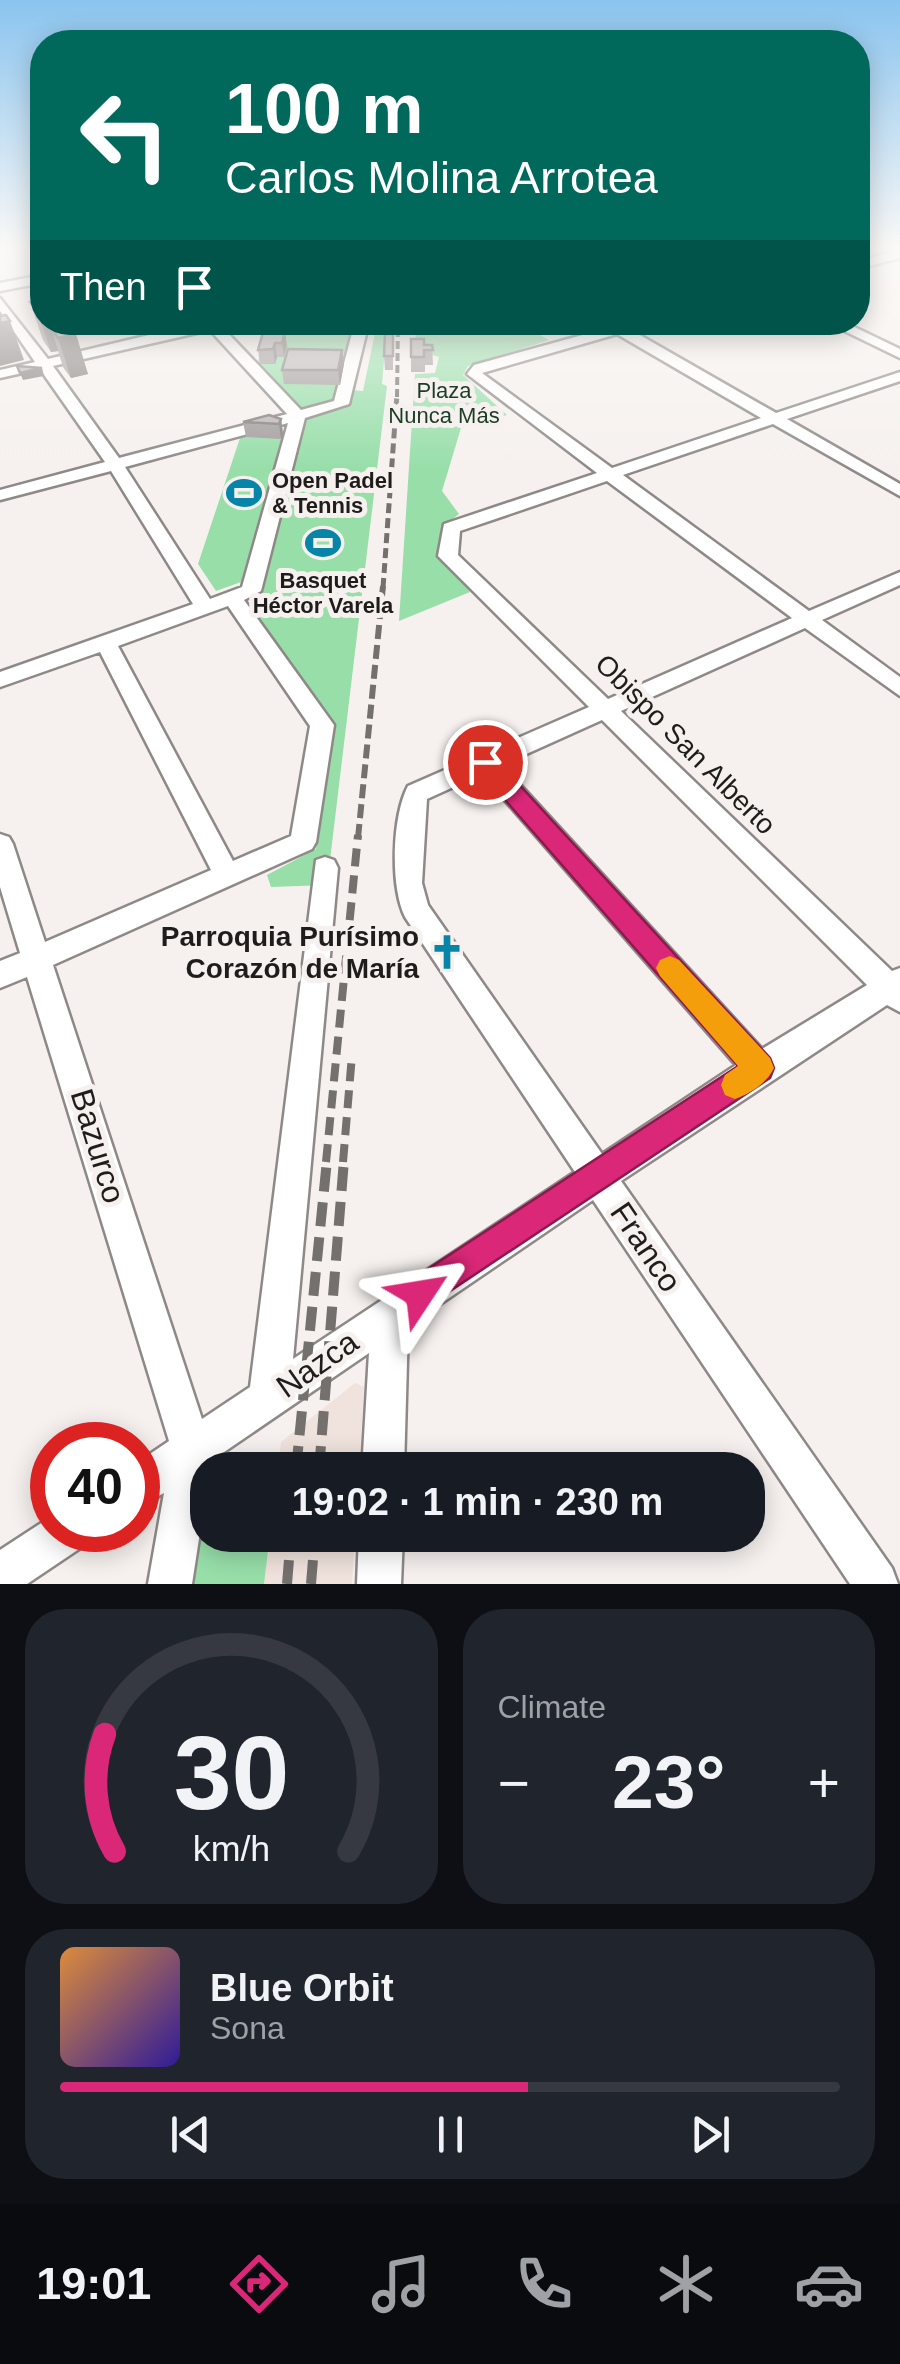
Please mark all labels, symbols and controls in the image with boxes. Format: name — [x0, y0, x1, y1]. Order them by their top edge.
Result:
icon: left — [60, 70, 190, 200]
text: 100 m — [225, 70, 423, 148]
text: Carlos Molina Arrotea — [225, 152, 658, 203]
icon: arrive — [167, 260, 222, 315]
text: Then — [60, 266, 147, 308]
park label: Plaza Nunca Más — [388, 378, 500, 428]
place label: Open Padel & Tennis — [272, 468, 393, 518]
sports icon: Open Padel & Tennis — [225, 474, 263, 512]
sports icon: Basquet Héctor Varela — [304, 524, 342, 562]
place label: Basquet Héctor Varela — [253, 568, 394, 618]
street label: Obispo San Alberto — [589, 648, 782, 841]
pin — [443, 720, 528, 805]
icon: arrive — [458, 735, 513, 790]
place label: Parroquia Purísimo Corazón de María — [161, 921, 419, 984]
church icon: Parroquia Purísimo Corazón de María — [428, 933, 466, 971]
street label: Bazurco — [64, 1085, 132, 1207]
street label: Franco — [603, 1196, 689, 1298]
position arrow — [368, 1242, 472, 1346]
street label: Nazca — [270, 1323, 365, 1405]
speed limit sign: 40 — [30, 1422, 160, 1552]
text: 19:02 · 1 min · 230 m — [292, 1481, 663, 1523]
text: Climate — [498, 1689, 606, 1725]
text: 30 — [173, 1715, 289, 1831]
text: 23° — [612, 1740, 725, 1824]
text: − — [498, 1752, 530, 1814]
text: + — [808, 1752, 840, 1814]
text: km/h — [193, 1829, 270, 1869]
text: Blue Orbit — [210, 1967, 394, 2009]
text: Sona — [210, 2010, 285, 2046]
icon: previous — [163, 2107, 218, 2162]
icon: pause — [423, 2107, 478, 2162]
icon: next — [683, 2107, 738, 2162]
icon: directions — [224, 2249, 294, 2319]
icon: music — [366, 2249, 436, 2319]
icon: phone — [509, 2249, 579, 2319]
icon: climate — [651, 2249, 721, 2319]
icon: car — [794, 2249, 864, 2319]
text: 19:01 — [36, 2258, 151, 2309]

